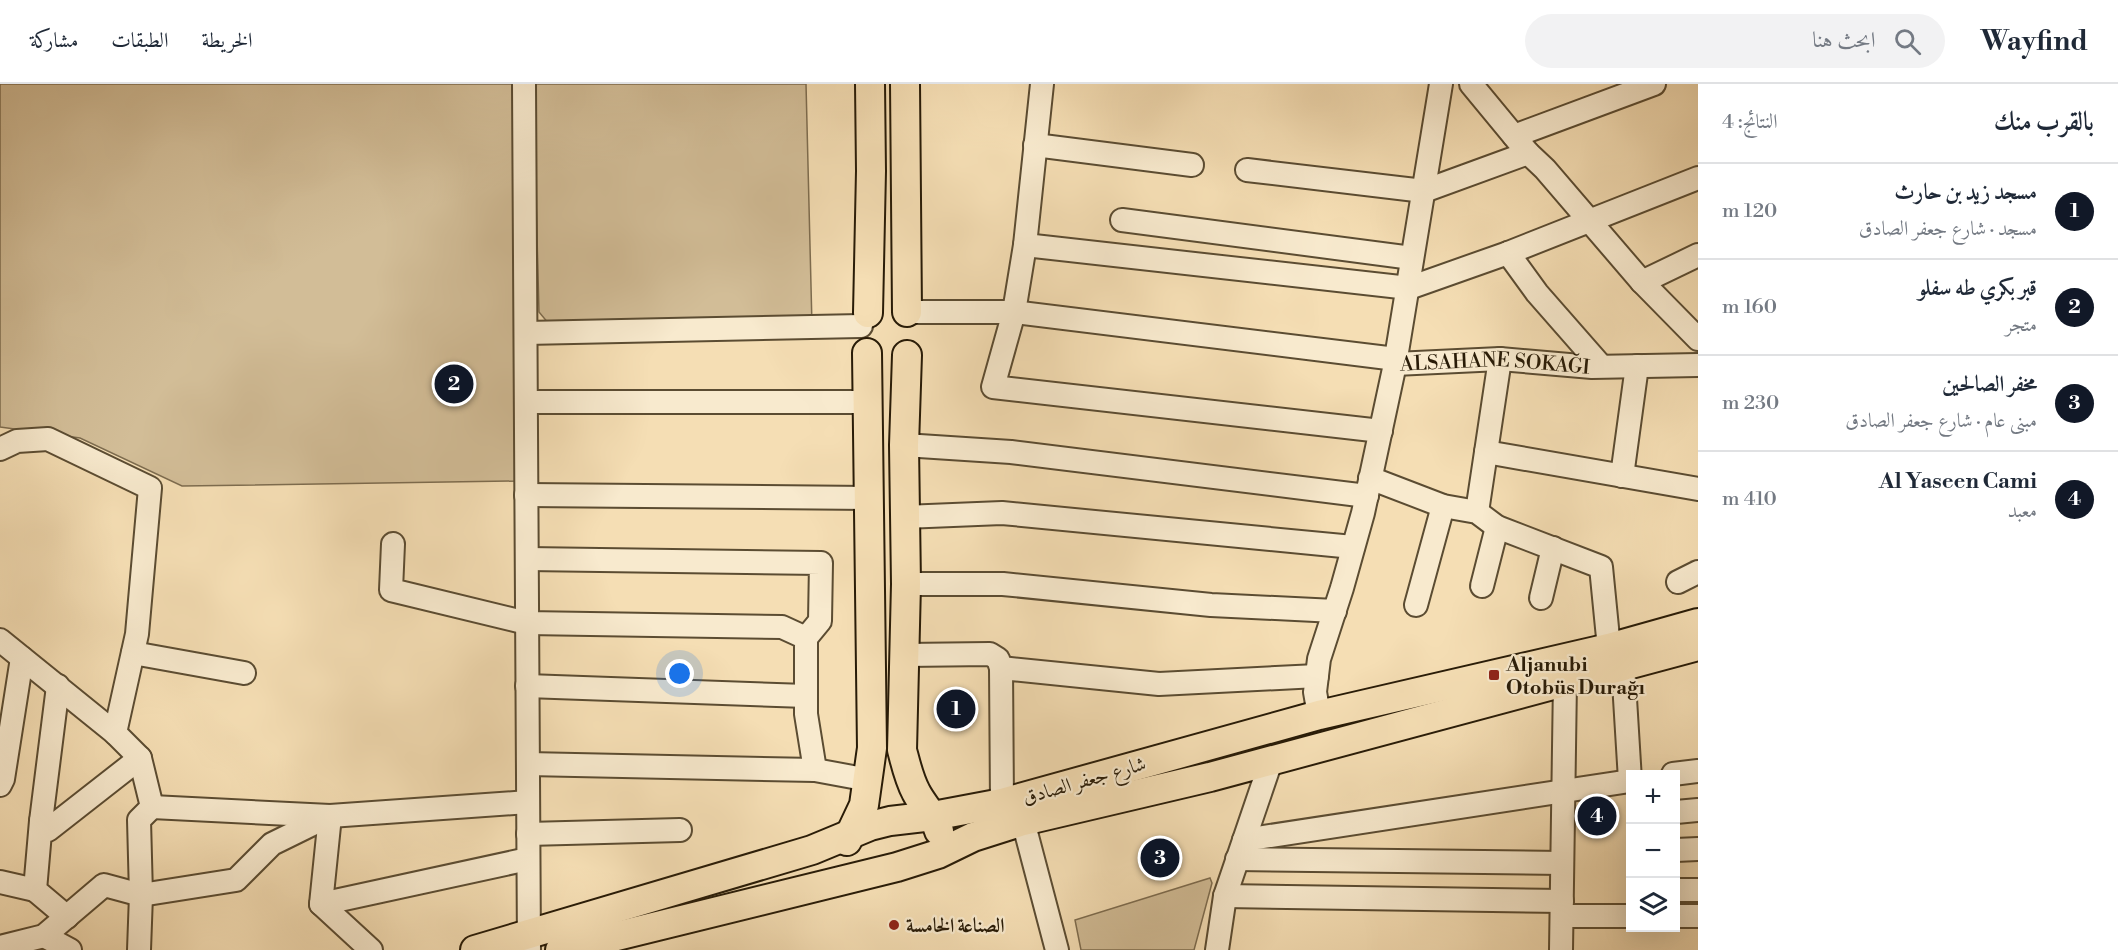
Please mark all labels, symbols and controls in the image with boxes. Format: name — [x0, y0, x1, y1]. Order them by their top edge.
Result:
search box — [1525, 14, 1945, 68]
text: Wayfind — [1981, 24, 2088, 59]
icon: search — [1891, 25, 1924, 58]
text: ابحث هنا — [1812, 27, 1876, 54]
text: مشاركة — [30, 28, 78, 54]
text: الطبقات — [111, 28, 168, 54]
text: الخريطة — [201, 28, 253, 54]
text: بالقرب منك — [1994, 106, 2094, 138]
text: النتائج: 4 — [1722, 110, 1778, 135]
text: مسجد زيد بن حارث — [1894, 179, 2037, 206]
text: 120 m — [1722, 199, 1777, 224]
text: 1 — [2070, 199, 2079, 224]
text: مسجد · شارع جعفر الصادق — [1859, 217, 2037, 242]
text: قبر بكري طه سفلو — [1918, 275, 2037, 302]
text: 160 m — [1722, 295, 1777, 320]
text: 2 — [2068, 295, 2081, 320]
text: متجر — [2005, 313, 2037, 338]
street label: ALSAHANE SOKAĞI — [1399, 348, 1591, 381]
pin: 2 — [434, 362, 474, 406]
text: مخفر الصالحين — [1942, 371, 2037, 398]
text: 230 m — [1722, 391, 1779, 416]
text: 3 — [2068, 391, 2081, 416]
text: مبنى عام · شارع جعفر الصادق — [1845, 409, 2037, 434]
text: Al Yaseen Cami — [1879, 468, 2037, 495]
text: 410 m — [1722, 487, 1777, 512]
text: 4 — [2068, 487, 2081, 512]
text: معبد — [2008, 499, 2037, 524]
place label: Aljanubi Otobüs Durağı — [1505, 653, 1645, 701]
your location — [665, 659, 694, 688]
marker: Aljanubi Otobüs Durağı — [1487, 668, 1501, 682]
pin: 1 — [936, 686, 976, 732]
street label: شارع جعفر الصادق — [1020, 752, 1150, 815]
map controls — [1626, 770, 1680, 932]
button: + — [1626, 770, 1680, 824]
pin: 4 — [1578, 794, 1616, 838]
button: − — [1626, 824, 1680, 878]
pin: 3 — [1140, 836, 1180, 880]
button: layers — [1626, 878, 1680, 932]
place label: الصناعة الخامسة — [906, 914, 1005, 939]
marker: الصناعة الخامسة — [887, 918, 901, 932]

